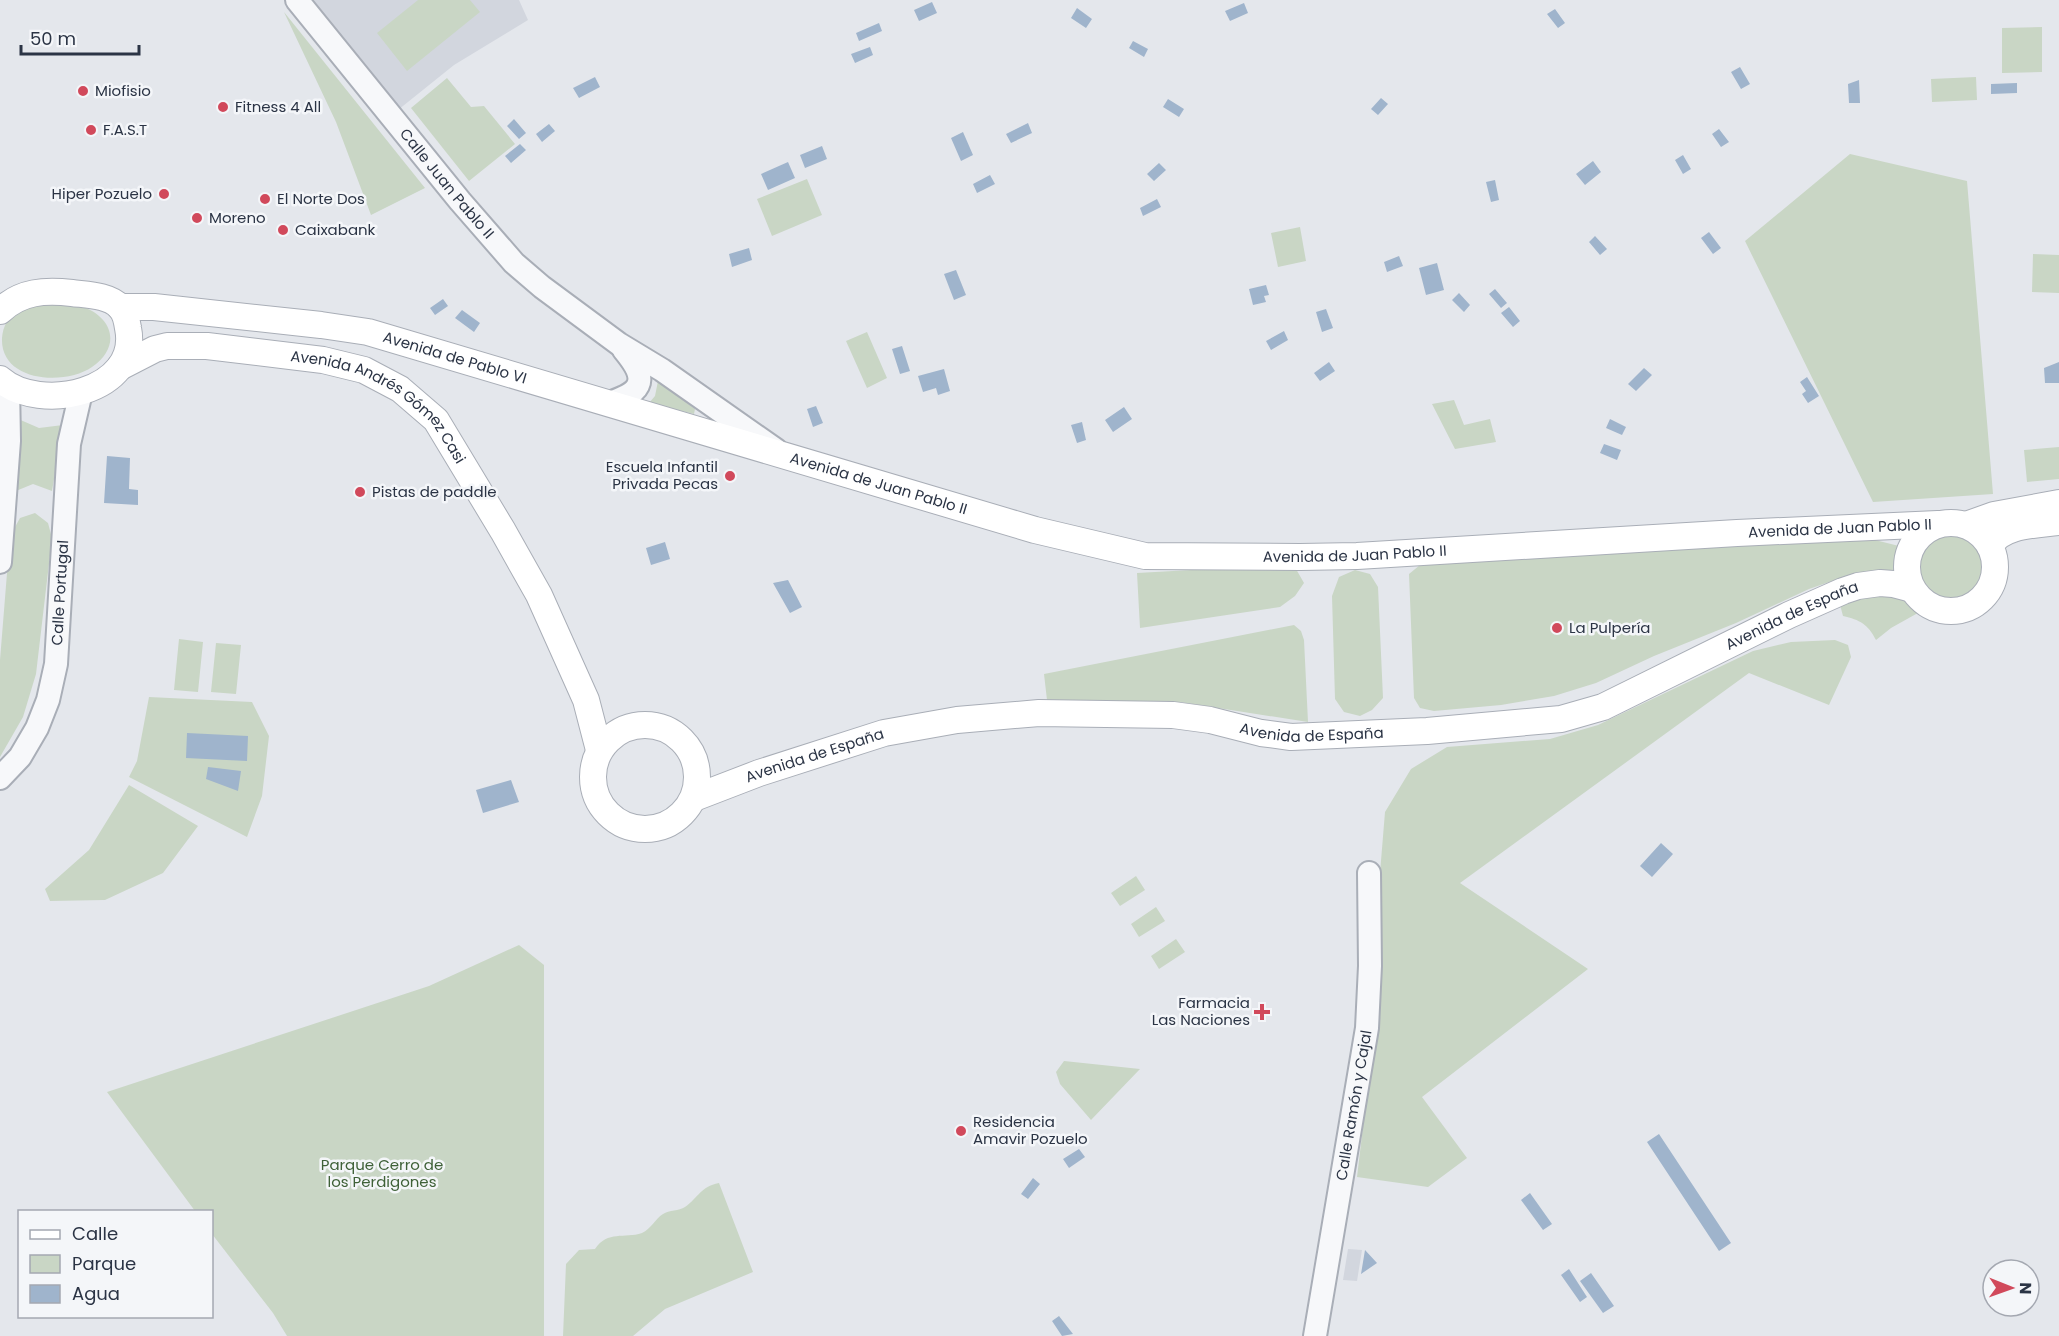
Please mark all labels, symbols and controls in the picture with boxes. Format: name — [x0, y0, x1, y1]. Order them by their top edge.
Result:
scale bar — [21, 18, 140, 56]
text: 50 m — [30, 26, 76, 51]
place label: Miofisio — [95, 80, 151, 101]
marker: Miofisio — [76, 84, 90, 98]
place label: Fitness 4 All — [235, 96, 321, 117]
marker: Fitness 4 All — [216, 100, 230, 114]
place label: F.A.S.T — [103, 119, 147, 140]
marker: F.A.S.T — [84, 123, 98, 137]
street label: Calle Juan Pablo II — [395, 124, 499, 243]
place label: Hiper Pozuelo — [52, 183, 152, 204]
marker: Hiper Pozuelo — [157, 187, 171, 201]
place label: El Norte Dos — [277, 188, 365, 209]
marker: El Norte Dos — [258, 192, 272, 206]
place label: Moreno — [209, 207, 266, 228]
marker: Moreno — [190, 211, 204, 225]
place label: Caixabank — [295, 219, 376, 240]
marker: Caixabank — [276, 223, 290, 237]
street label: Avenida de Pablo VI — [380, 326, 529, 389]
street label: Avenida Andrés Gómez Casi — [289, 345, 471, 467]
street label: Avenida de Juan Pablo II — [787, 447, 970, 519]
place label: Escuela Infantil Privada Pecas — [606, 456, 718, 494]
marker: Escuela Infantil Privada Pecas — [723, 469, 737, 483]
place label: Pistas de paddle — [372, 481, 497, 502]
marker: Pistas de paddle — [353, 485, 367, 499]
street label: Avenida de Juan Pablo II — [1748, 513, 1932, 542]
street label: Calle Portugal — [46, 539, 73, 646]
street label: Avenida de Juan Pablo II — [1263, 540, 1447, 567]
street label: Avenida de España — [1722, 576, 1861, 655]
place label: La Pulpería — [1569, 617, 1650, 638]
marker: La Pulpería — [1550, 621, 1564, 635]
street label: Avenida de España — [1238, 717, 1384, 747]
street label: Avenida de España — [742, 723, 886, 787]
place label: Farmacia Las Naciones — [1152, 992, 1250, 1030]
marker: Farmacia Las Naciones — [1255, 1005, 1269, 1019]
street label: Calle Ramón y Cajal — [1330, 1028, 1376, 1182]
place label: Residencia Amavir Pozuelo — [973, 1111, 1088, 1149]
marker: Residencia Amavir Pozuelo — [954, 1124, 968, 1138]
park label: Parque Cerro de los Perdigones — [321, 1154, 443, 1192]
legend — [18, 1210, 213, 1318]
text: Calle — [72, 1221, 118, 1246]
text: Parque — [72, 1251, 136, 1276]
north arrow — [1981, 1258, 2041, 1318]
text: Agua — [72, 1281, 120, 1306]
text: N — [2014, 1282, 2037, 1294]

